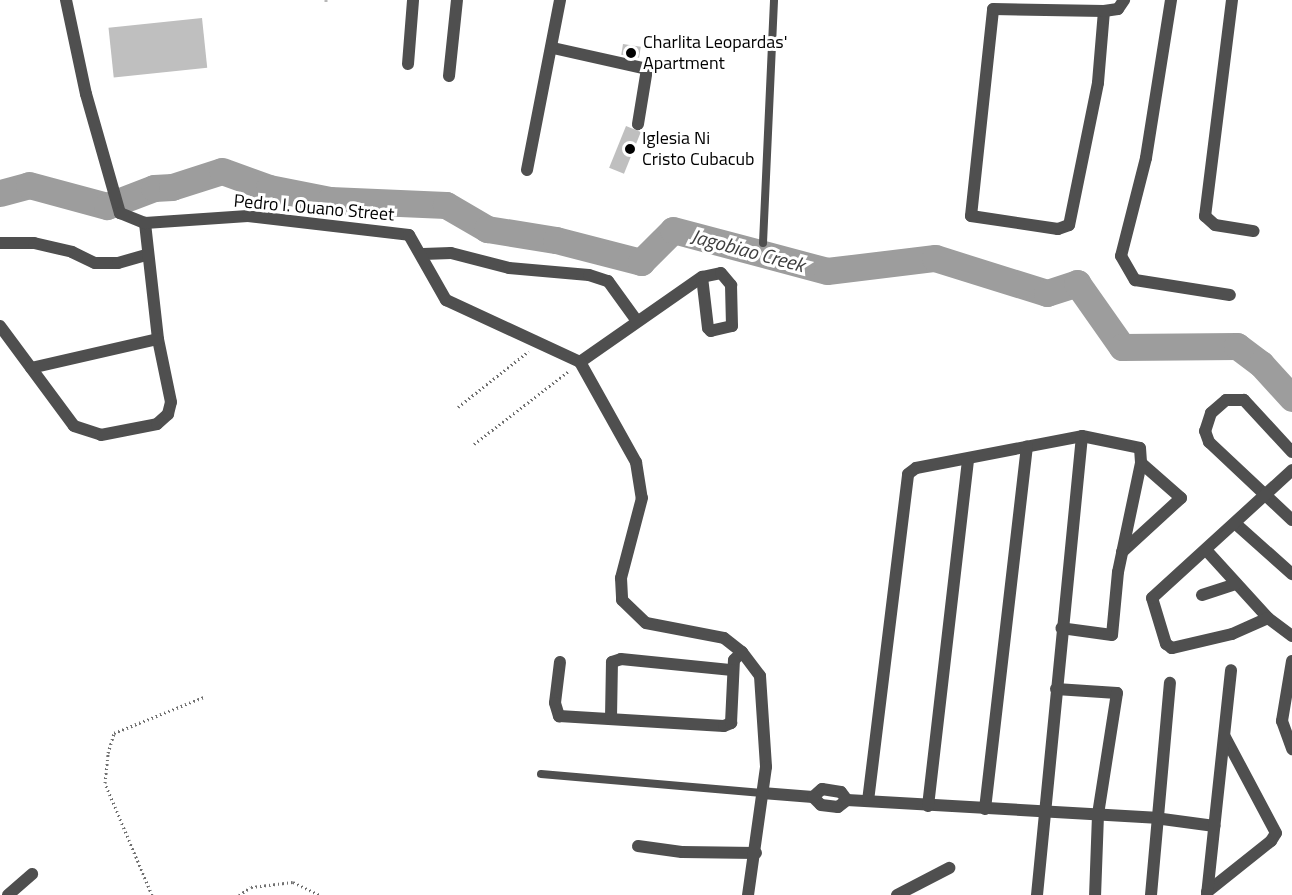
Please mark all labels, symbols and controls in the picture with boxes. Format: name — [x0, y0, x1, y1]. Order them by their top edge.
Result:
place label: Charlita Leopardas' Apartment — [643, 32, 787, 74]
marker: Charlita Leopardas' Apartment — [624, 46, 638, 60]
place label: Iglesia Ni Cristo Cubacub — [642, 128, 755, 170]
marker: Iglesia Ni Cristo Cubacub — [623, 142, 637, 156]
street label: Pedro I. Ouano Street — [233, 190, 395, 226]
water label: Jagobiao Creek — [689, 223, 807, 277]

